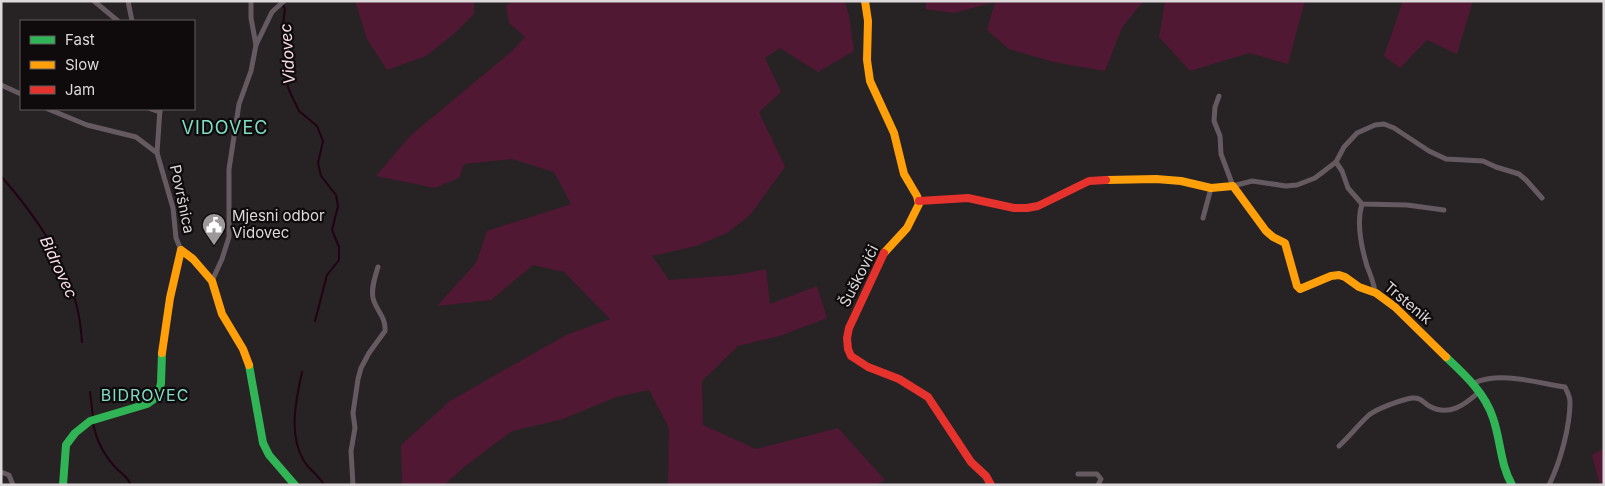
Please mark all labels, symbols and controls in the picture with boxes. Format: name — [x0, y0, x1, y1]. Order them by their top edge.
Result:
legend — [20, 20, 195, 110]
water label: Vidovec — [275, 23, 299, 85]
text: Fast — [65, 30, 95, 49]
text: Slow — [65, 55, 99, 74]
text: Jam — [65, 80, 95, 99]
district label: VIDOVEC — [182, 117, 268, 138]
street label: Površnica — [166, 163, 199, 235]
place label: Mjesni odbor Vidovec — [232, 206, 325, 242]
public building icon: Mjesni odbor Vidovec — [201, 212, 227, 246]
water label: Bidrovec — [36, 233, 82, 301]
street label: Šuškovići — [835, 241, 882, 310]
street label: Trstenik — [1381, 277, 1437, 329]
district label: BIDROVEC — [101, 385, 189, 405]

